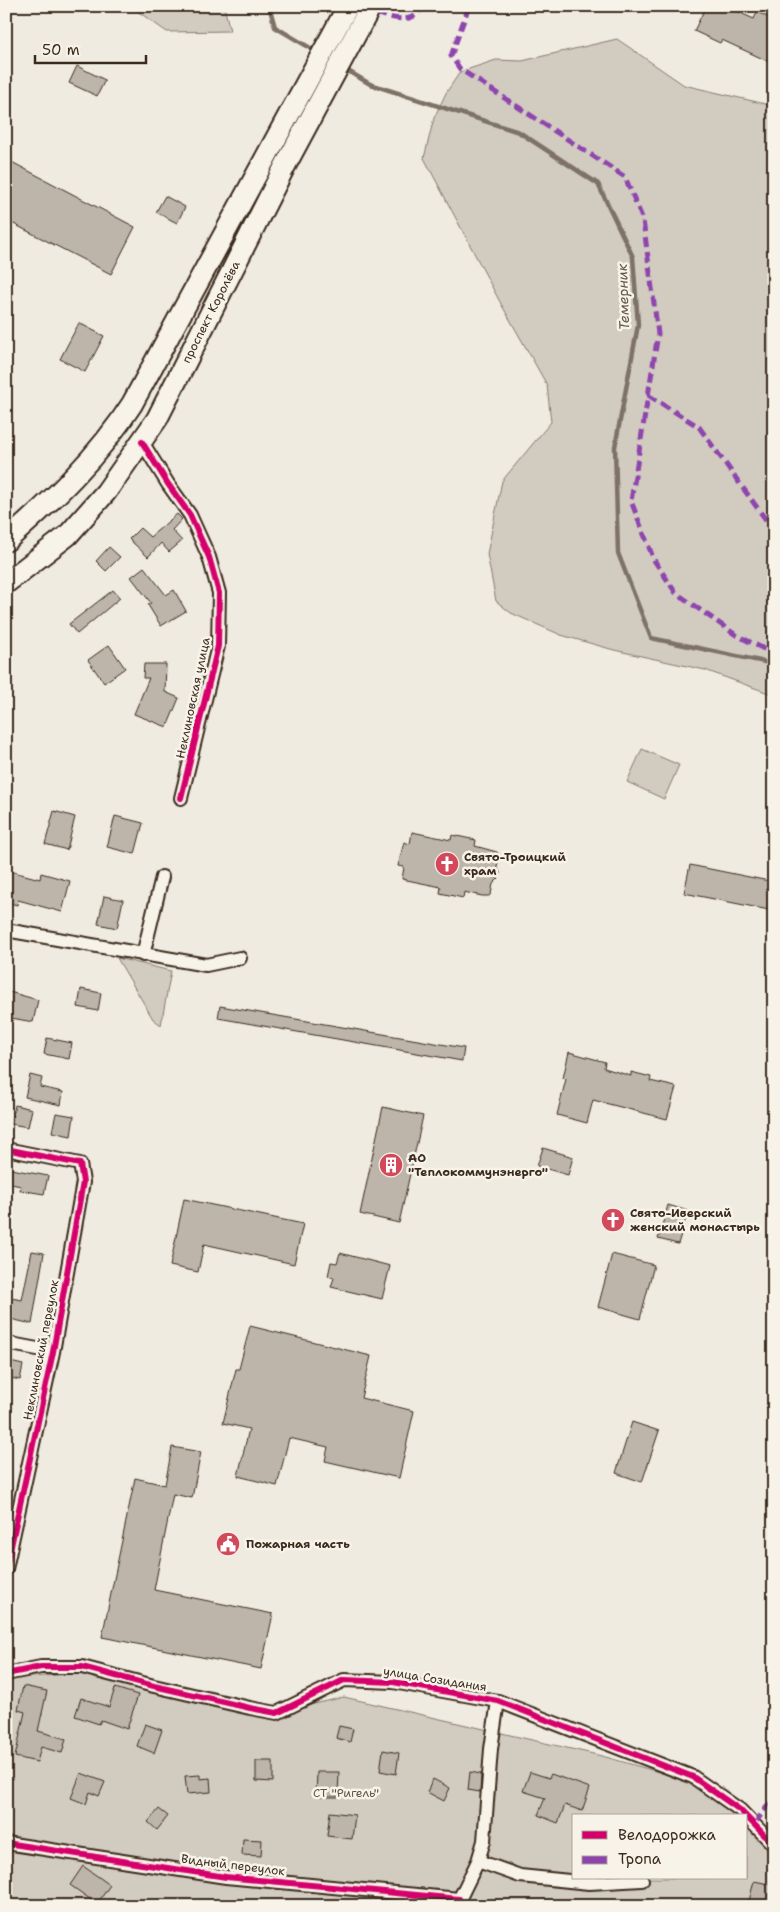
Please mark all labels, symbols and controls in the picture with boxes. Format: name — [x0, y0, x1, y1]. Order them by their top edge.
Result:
scale bar — [35, 32, 146, 64]
text: 50 m — [42, 40, 80, 60]
street label: проспект Королёва — [178, 258, 244, 366]
water label: Темерник — [613, 263, 633, 330]
street label: Неклиновская улица — [172, 635, 214, 760]
place label: Свято-Троицкий храм — [464, 849, 566, 879]
church icon: Свято-Троицкий храм — [434, 851, 460, 877]
place label: АО "Теплокоммунэнерго" — [408, 1150, 548, 1180]
building icon: АО "Теплокоммунэнерго" — [378, 1152, 404, 1178]
place label: Свято-Иверский женский монастырь — [630, 1205, 760, 1235]
church icon: Свято-Иверский женский монастырь — [600, 1207, 626, 1233]
street label: Неклиновский переулок — [20, 1278, 63, 1422]
public building icon: Пожарная часть — [215, 1531, 241, 1557]
place label: Пожарная часть — [246, 1536, 350, 1552]
street label: улица Созидания — [382, 1663, 488, 1695]
park label: СТ "Ригель" — [313, 1785, 379, 1801]
legend — [572, 1814, 748, 1880]
text: Велодорожка — [618, 1825, 717, 1845]
text: Тропа — [618, 1849, 662, 1869]
street label: Видный переулок — [180, 1851, 286, 1879]

